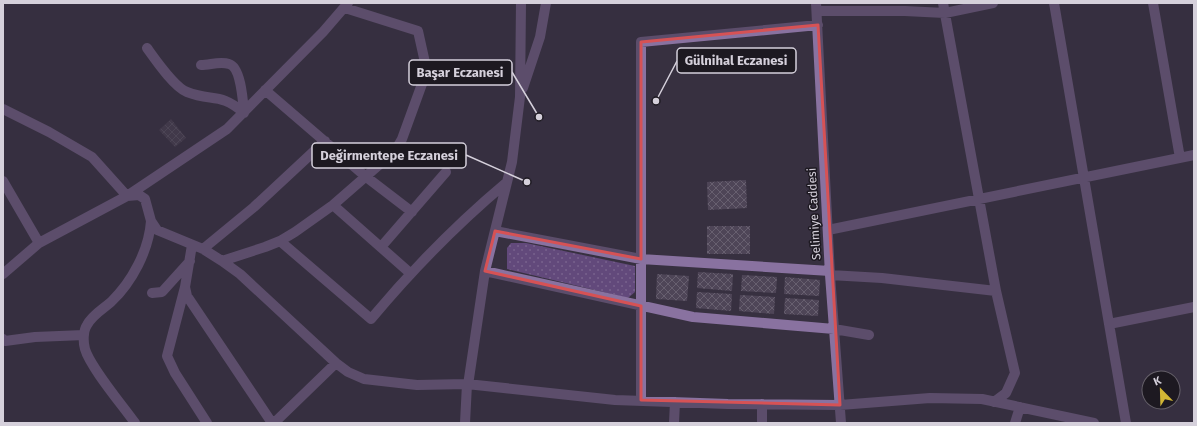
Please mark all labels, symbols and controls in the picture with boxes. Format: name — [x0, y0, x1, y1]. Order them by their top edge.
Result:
callout: Gülnihal Eczanesi — [677, 48, 796, 73]
text: Gülnihal Eczanesi — [685, 53, 788, 68]
callout: Başar Eczanesi — [409, 60, 512, 85]
text: Başar Eczanesi — [417, 65, 504, 81]
callout: Değirmentepe Eczanesi — [312, 143, 466, 168]
text: Değirmentepe Eczanesi — [320, 148, 458, 163]
street label: Selimiye Caddesi — [805, 168, 823, 260]
north arrow — [1141, 370, 1181, 410]
text: K — [1152, 374, 1164, 389]

